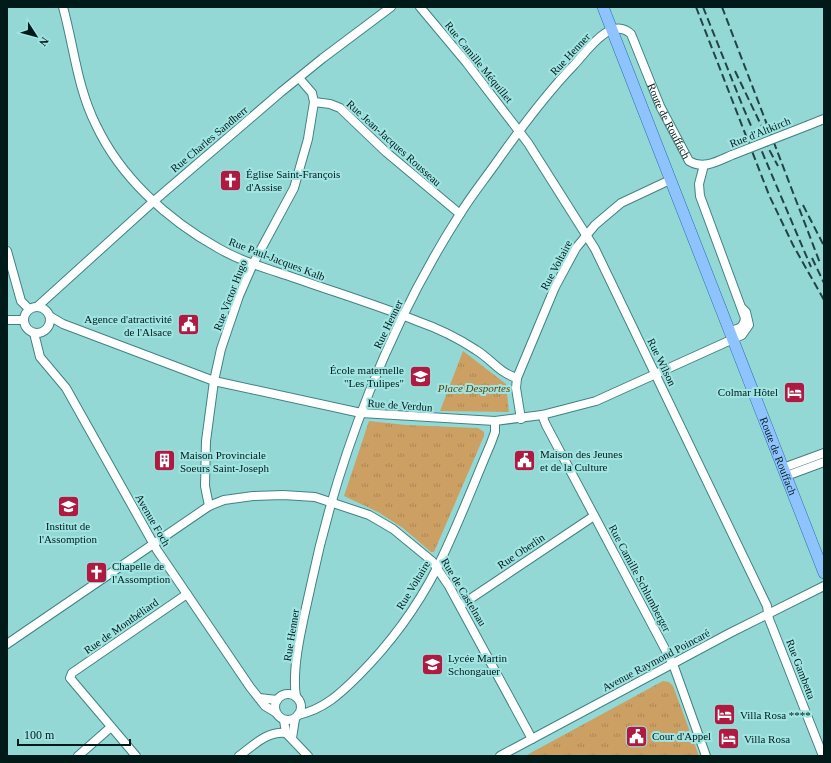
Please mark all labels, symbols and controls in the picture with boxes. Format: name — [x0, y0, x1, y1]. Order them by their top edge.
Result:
north arrow — [16, 16, 56, 56]
street label: Rue Camille Méquillet — [443, 19, 515, 105]
street label: Rue Henner — [548, 30, 593, 77]
text: N — [37, 35, 51, 49]
street label: Route de Rouffach — [645, 81, 693, 161]
street label: Rue Jean-Jacques Rousseau — [344, 97, 444, 189]
street label: Rue Charles Sandherr — [168, 103, 250, 175]
street label: Rue d'Altkirch — [728, 114, 793, 150]
church icon: Église Saint-François d'Assise — [217, 167, 243, 193]
place label: Église Saint-François d'Assise — [246, 168, 340, 193]
street label: Rue Paul-Jacques Kalb — [227, 235, 327, 283]
street label: Rue Voltaire — [538, 238, 574, 292]
street label: Rue Victor Hugo — [211, 257, 249, 332]
street label: Rue Henner — [371, 297, 405, 350]
public building icon: Agence d'atractivité de l'Alsace — [175, 312, 201, 338]
place label: Agence d'atractivité de l'Alsace — [84, 313, 172, 338]
street label: Rue Wilson — [645, 336, 679, 388]
school or university icon: École maternelle "Les Tulipes" — [407, 363, 433, 389]
place label: École maternelle "Les Tulipes" — [330, 364, 404, 389]
hotel icon: Colmar Hôtel — [781, 379, 807, 405]
park label: Place Desportes — [437, 382, 510, 394]
place label: Colmar Hôtel — [718, 386, 778, 398]
street label: Rue de Verdun — [367, 397, 433, 413]
street label: Route de Rouffach — [758, 415, 799, 497]
public building icon: Maison des Jeunes et de la Culture — [512, 447, 538, 473]
building icon: Maison Provinciale Soeurs Saint-Joseph — [151, 448, 177, 474]
place label: Maison des Jeunes et de la Culture — [540, 448, 623, 473]
place label: Maison Provinciale Soeurs Saint-Joseph — [180, 449, 269, 474]
street label: Avenue Foch — [133, 492, 173, 549]
school or university icon: Institut de l'Assomption — [55, 493, 81, 519]
place label: Institut de l'Assomption — [39, 520, 98, 545]
street label: Rue Camille Schlumberger — [607, 522, 674, 634]
street label: Rue Oberlin — [495, 531, 547, 571]
street label: Rue de Castelnau — [439, 556, 489, 629]
street label: Rue Voltaire — [394, 558, 432, 612]
church icon: Chapelle de l'Assomption — [83, 559, 109, 585]
place label: Chapelle de l'Assomption — [112, 560, 171, 585]
street label: Rue de Montbéliard — [82, 596, 161, 656]
street label: Rue Henner — [281, 608, 301, 662]
street label: Avenue Raymond Poincaré — [600, 626, 712, 694]
street label: Rue Gambetta — [784, 637, 818, 701]
school or university icon: Lycée Martin Schongauer — [419, 651, 445, 677]
place label: Lycée Martin Schongauer — [448, 652, 507, 677]
hotel icon: Villa Rosa **** — [712, 702, 738, 728]
place label: Villa Rosa **** — [740, 709, 811, 721]
scale bar — [18, 721, 130, 747]
public building icon: Cour d'Appel — [624, 723, 650, 749]
hotel icon: Villa Rosa — [716, 726, 742, 752]
text: 100 m — [24, 728, 55, 742]
place label: Cour d'Appel — [652, 730, 711, 742]
place label: Villa Rosa — [744, 733, 790, 745]

